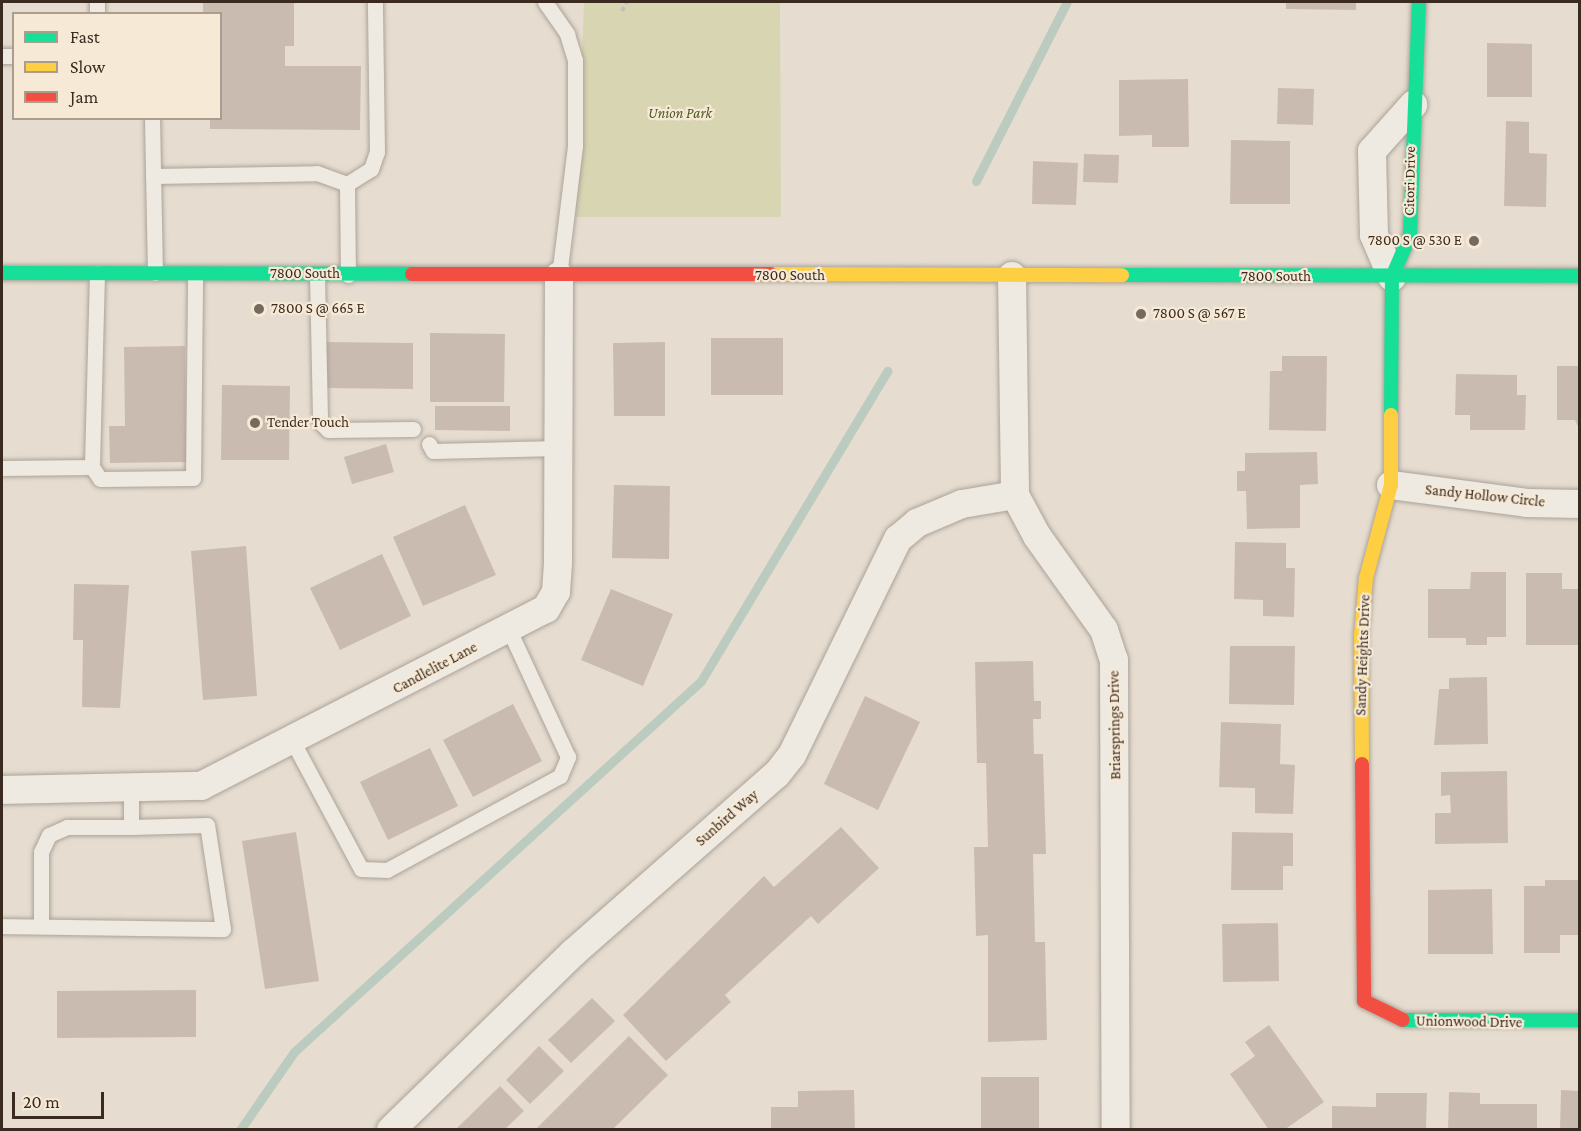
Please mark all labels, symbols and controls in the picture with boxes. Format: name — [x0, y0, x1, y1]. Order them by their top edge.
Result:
legend — [12, 12, 222, 120]
text: Fast — [70, 27, 100, 47]
text: Slow — [70, 57, 105, 77]
text: Jam — [70, 87, 98, 107]
park label: Union Park — [648, 105, 712, 123]
street label: Citori Drive — [1400, 146, 1420, 216]
place label: 7800 S @ 530 E — [1368, 232, 1462, 250]
marker: 7800 S @ 530 E — [1467, 234, 1481, 248]
street label: 7800 South — [270, 265, 340, 283]
street label: 7800 South — [755, 267, 825, 285]
street label: 7800 South — [1241, 268, 1311, 286]
place label: 7800 S @ 665 E — [271, 300, 365, 318]
marker: 7800 S @ 665 E — [252, 302, 266, 316]
place label: 7800 S @ 567 E — [1153, 305, 1246, 323]
marker: 7800 S @ 567 E — [1134, 307, 1148, 321]
place label: Tender Touch — [267, 414, 349, 432]
marker: Tender Touch — [248, 416, 262, 430]
street label: Sandy Hollow Circle — [1424, 481, 1546, 511]
street label: Sandy Heights Drive — [1352, 594, 1374, 716]
street label: Candlelite Lane — [390, 638, 480, 698]
street label: Briarsprings Drive — [1105, 670, 1125, 780]
street label: Sunbird Way — [692, 786, 762, 850]
street label: Unionwood Drive — [1416, 1012, 1522, 1032]
scale bar — [15, 1080, 106, 1118]
text: 20 m — [23, 1092, 60, 1112]

